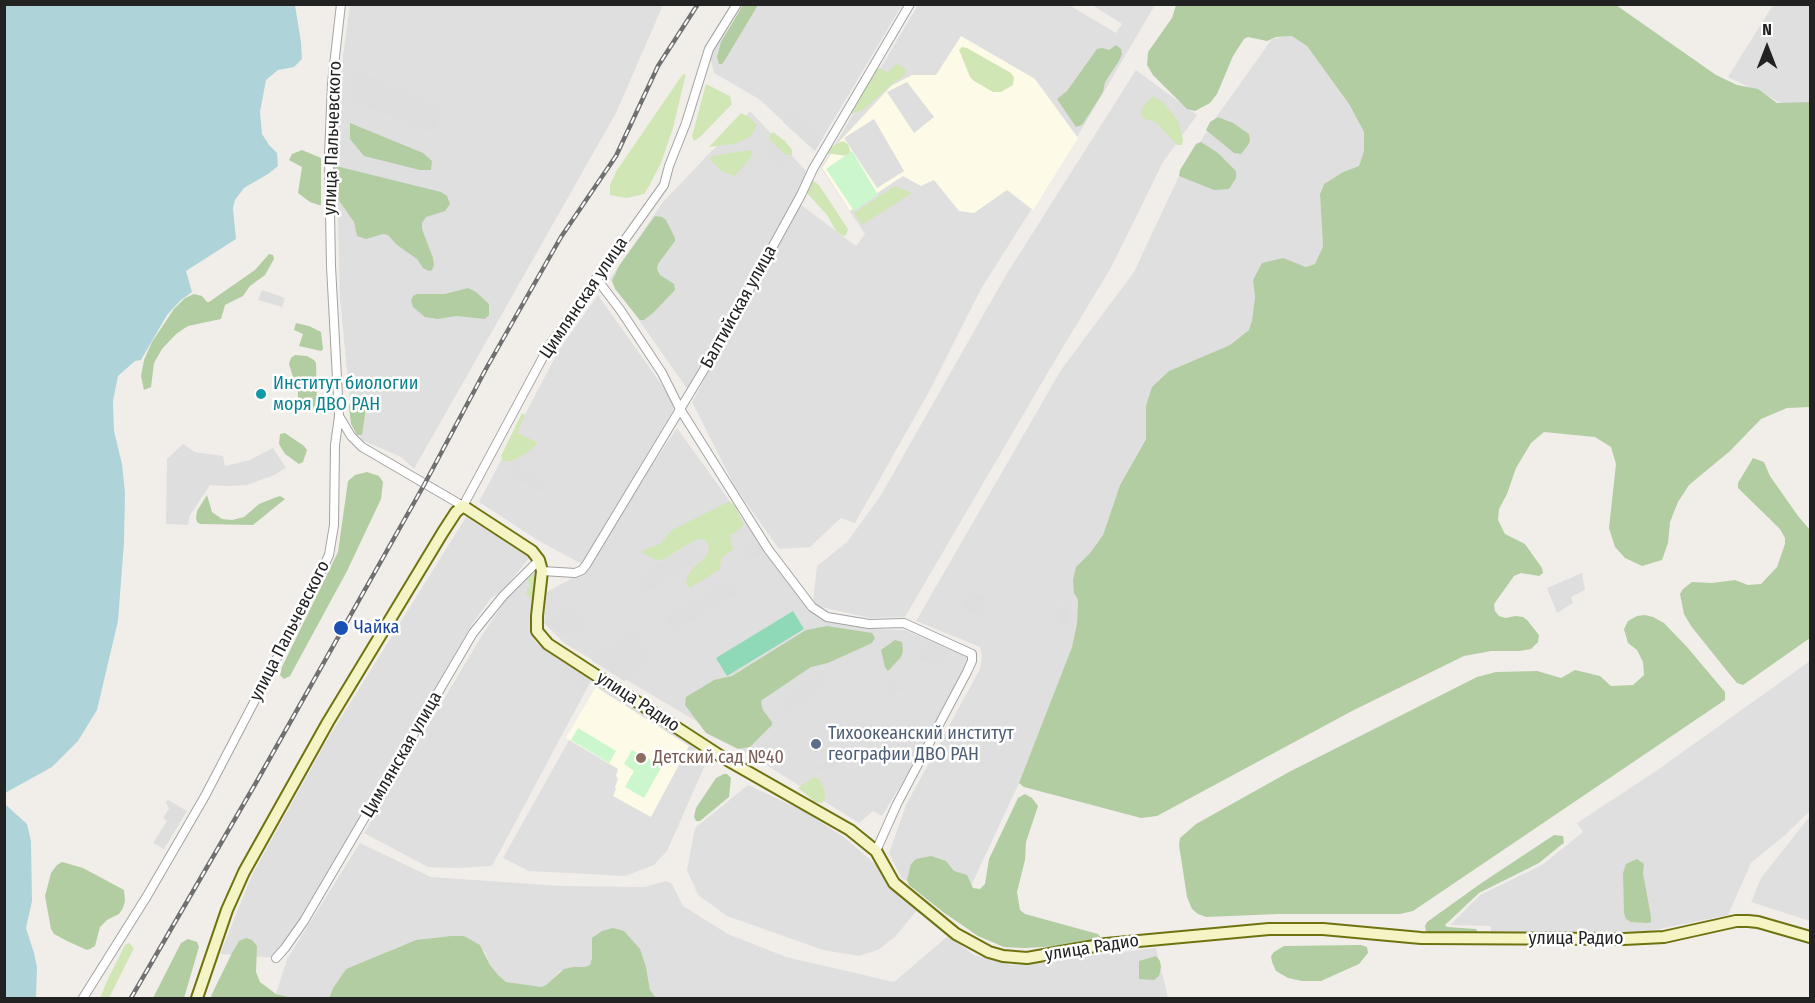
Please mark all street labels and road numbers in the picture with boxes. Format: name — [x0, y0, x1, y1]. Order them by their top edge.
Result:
street label: улица Пальчевского — [320, 60, 346, 216]
street label: Цимлянская улица — [535, 233, 633, 363]
street label: Балтийская улица — [696, 242, 782, 372]
street label: улица Пальчевского — [245, 557, 335, 705]
street label: улица Радио — [592, 667, 684, 737]
street label: Цимлянская улица — [357, 688, 447, 822]
street label: улица Радио — [1529, 928, 1623, 950]
street label: улица Радио — [1043, 930, 1141, 966]

